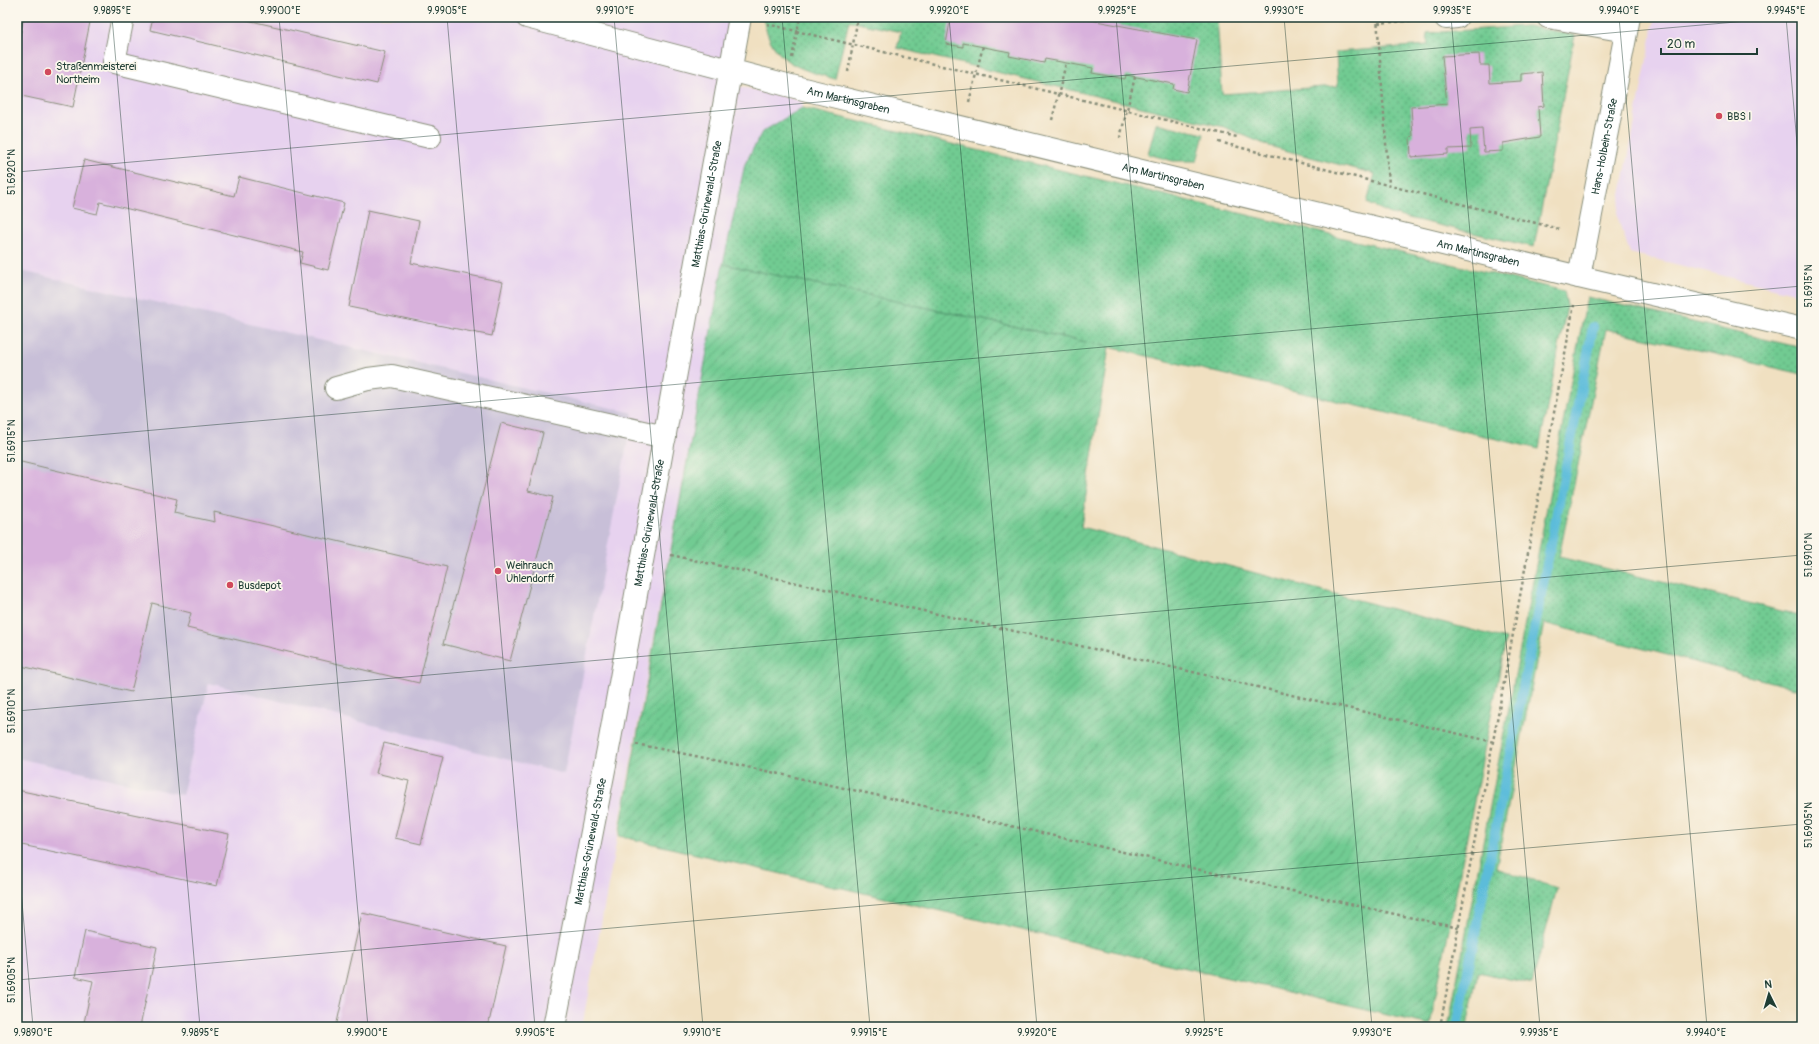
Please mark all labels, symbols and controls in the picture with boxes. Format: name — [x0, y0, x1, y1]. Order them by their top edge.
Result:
text: 9.9895°E — [93, 5, 131, 17]
text: 9.9900°E — [260, 5, 300, 17]
text: 9.9905°E — [427, 5, 467, 17]
text: 9.9910°E — [596, 5, 634, 17]
text: 9.9915°E — [764, 5, 800, 17]
text: 9.9920°E — [929, 5, 969, 17]
text: 9.9925°E — [1098, 5, 1136, 17]
text: 9.9930°E — [1264, 5, 1304, 17]
text: 9.9935°E — [1433, 5, 1471, 17]
text: 9.9940°E — [1599, 5, 1639, 17]
text: 9.9945°E — [1767, 5, 1805, 17]
scale bar — [1661, 30, 1757, 56]
text: 20 m — [1667, 37, 1696, 52]
place label: Straßenmeisterei Northeim — [56, 60, 136, 86]
marker: Straßenmeisterei Northeim — [43, 67, 53, 77]
street label: Am Martinsgraben — [806, 84, 891, 116]
street label: Hans-Holbein-Straße — [1588, 97, 1620, 196]
place label: BBS I — [1727, 110, 1751, 123]
marker: BBS I — [1714, 111, 1724, 121]
street label: Matthias-Grünewald-Straße — [689, 139, 724, 269]
text: 51.6920°N — [6, 149, 18, 195]
street label: Am Martinsgraben — [1121, 160, 1206, 193]
street label: Am Martinsgraben — [1436, 236, 1521, 269]
text: 51.6915°N — [1803, 264, 1815, 307]
text: 51.6915°N — [6, 419, 18, 462]
street label: Matthias-Grünewald-Straße — [631, 458, 667, 587]
text: 51.6910°N — [1803, 533, 1815, 577]
place label: Weihrauch Uhlendorff — [506, 559, 555, 585]
marker: Weihrauch Uhlendorff — [493, 566, 503, 576]
place label: Busdepot — [238, 579, 282, 592]
marker: Busdepot — [225, 580, 235, 590]
text: 51.6910°N — [6, 689, 18, 733]
street label: Matthias-Grünewald-Straße — [571, 776, 609, 906]
text: 51.6905°N — [1803, 802, 1815, 848]
text: 51.6905°N — [6, 957, 18, 1003]
north arrow — [1749, 974, 1789, 1014]
text: N — [1764, 978, 1773, 991]
text: 9.9890°E — [13, 1027, 53, 1039]
text: 9.9895°E — [181, 1027, 219, 1039]
text: 9.9900°E — [347, 1027, 387, 1039]
text: 9.9905°E — [515, 1027, 555, 1039]
text: 9.9910°E — [683, 1027, 721, 1039]
text: 9.9915°E — [851, 1027, 887, 1039]
text: 9.9920°E — [1017, 1027, 1057, 1039]
text: 9.9925°E — [1185, 1027, 1223, 1039]
text: 9.9930°E — [1352, 1027, 1392, 1039]
text: 9.9935°E — [1520, 1027, 1558, 1039]
text: 9.9940°E — [1686, 1027, 1726, 1039]

